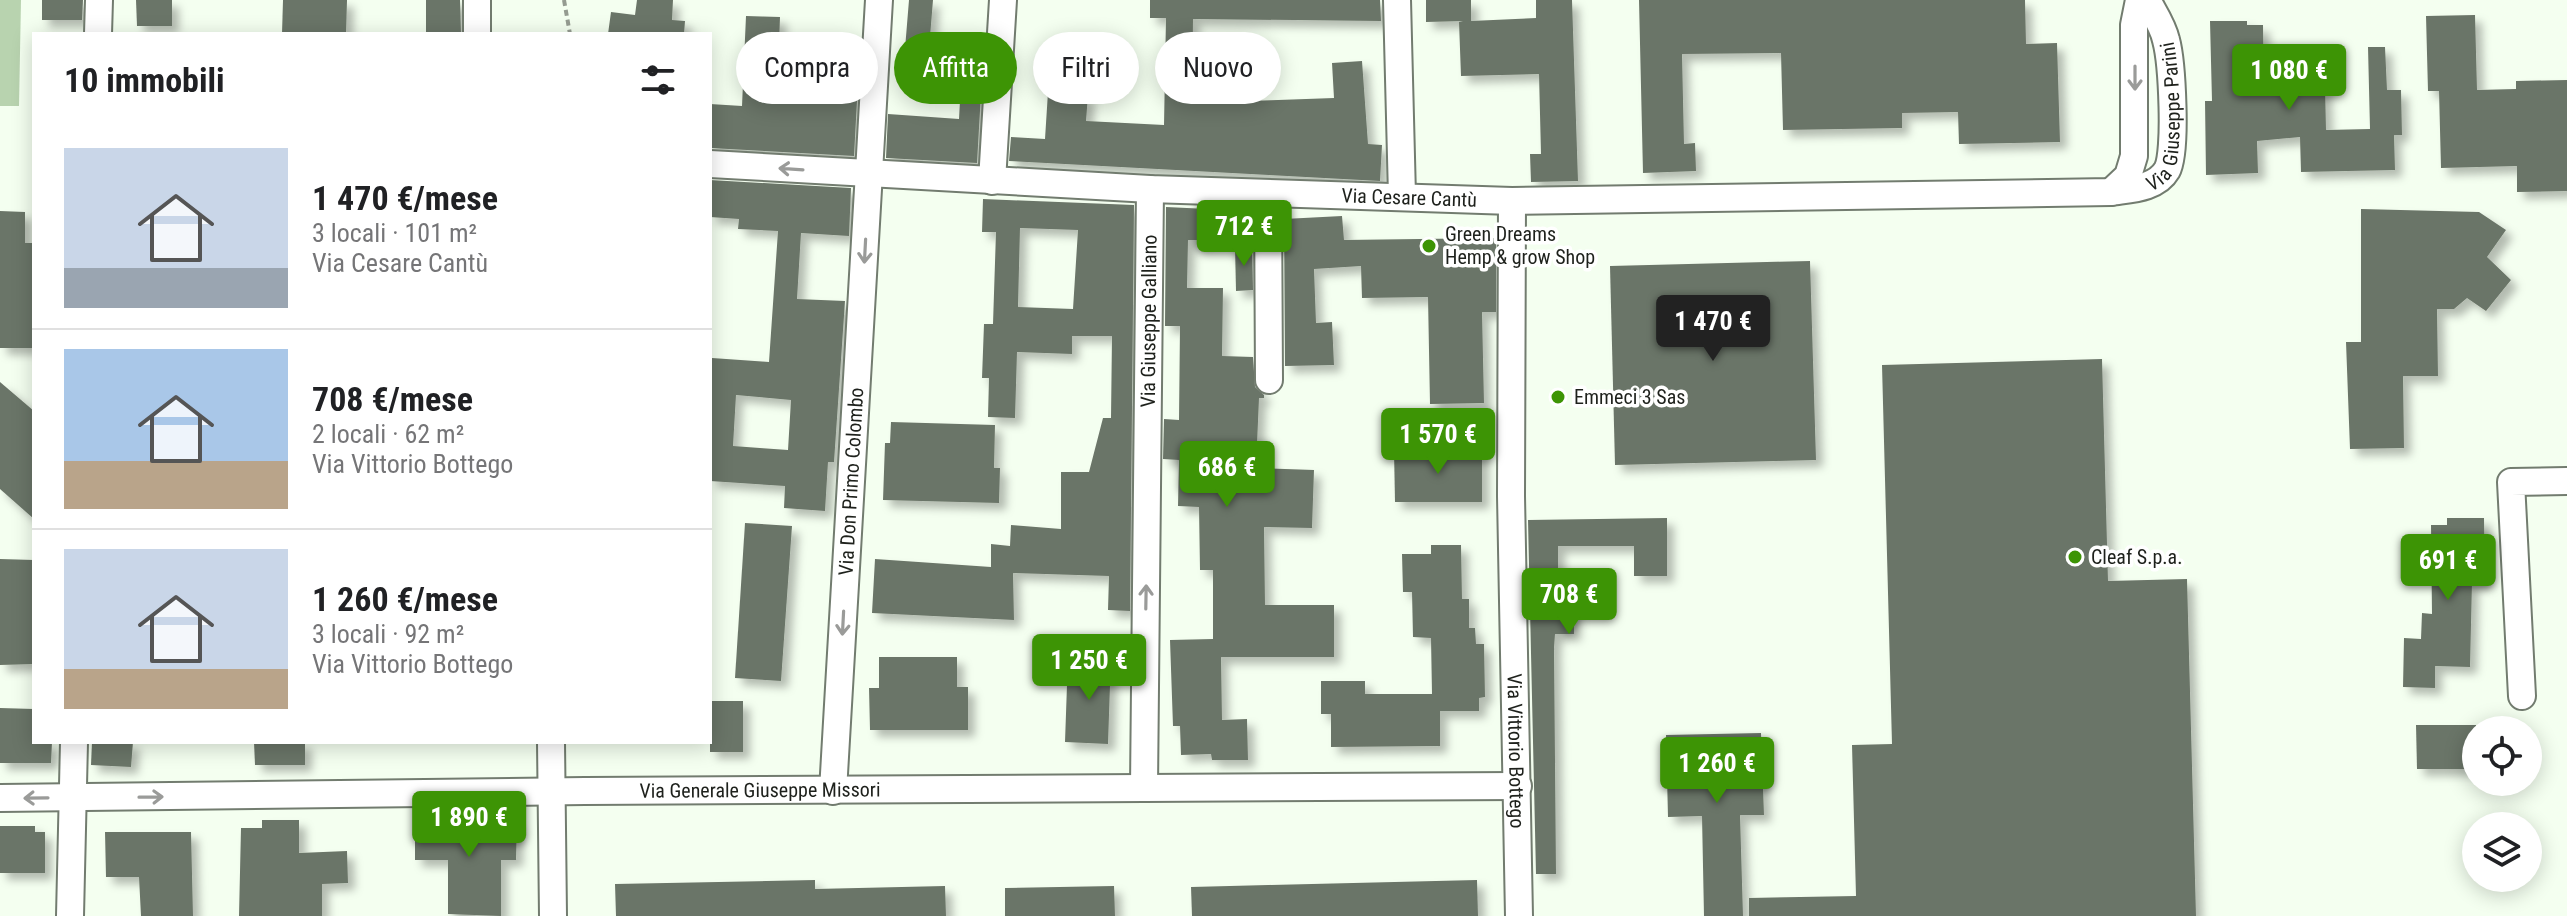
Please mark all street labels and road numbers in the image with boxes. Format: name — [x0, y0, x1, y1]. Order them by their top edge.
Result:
street label: Via Giuseppe Parini — [2142, 40, 2185, 196]
street label: Via Cesare Cantù — [1341, 183, 1477, 212]
street label: Via Giuseppe Galliano — [1136, 234, 1162, 408]
street label: Via Don Primo Colombo — [834, 387, 868, 576]
street label: Via Vittorio Bottego — [1502, 673, 1529, 829]
street label: Via Generale Giuseppe Missori — [639, 777, 881, 803]

